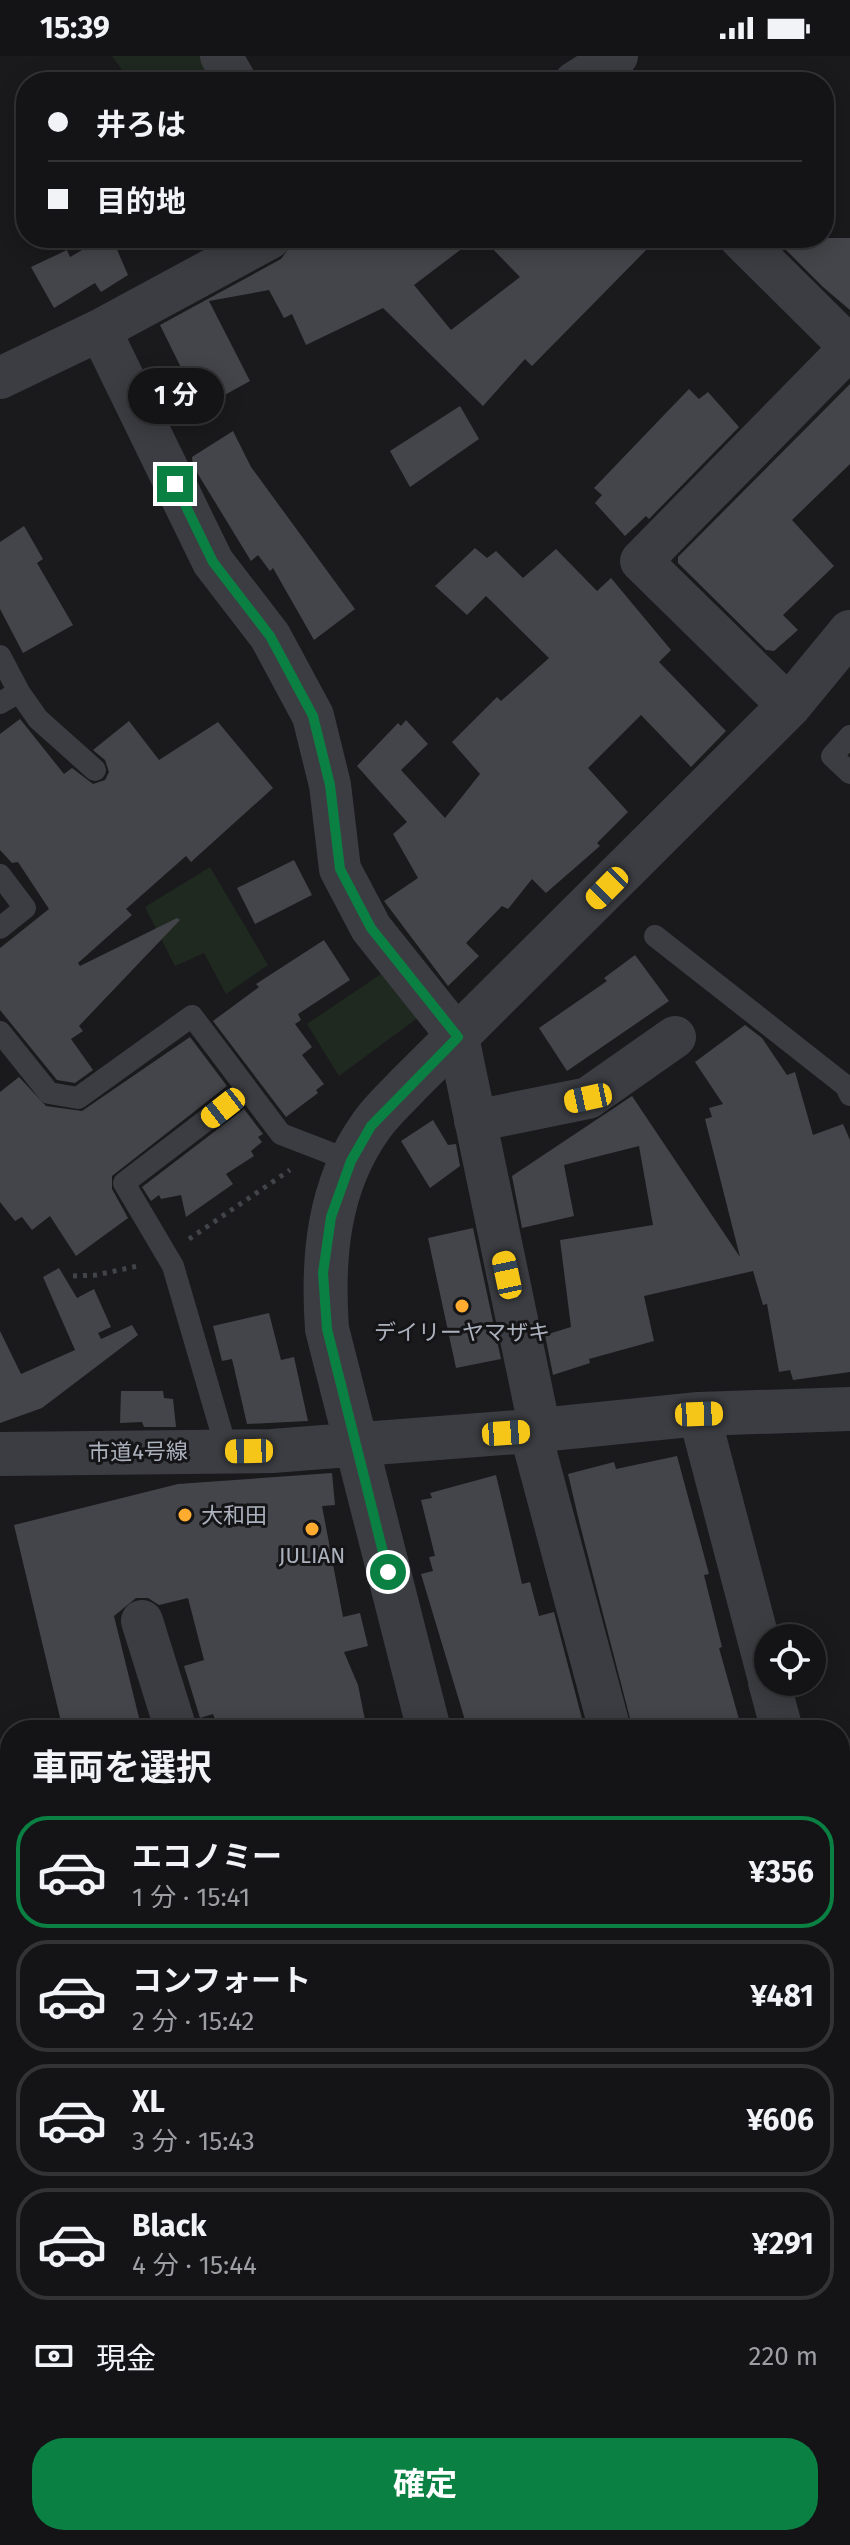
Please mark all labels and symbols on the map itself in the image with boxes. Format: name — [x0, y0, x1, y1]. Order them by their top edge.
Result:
callout: 1 分 — [127, 368, 223, 424]
route end — [157, 466, 193, 502]
car — [582, 863, 632, 913]
car — [562, 1081, 614, 1115]
car — [197, 1084, 249, 1132]
car — [490, 1249, 524, 1301]
marker: デイリーヤマザキ — [453, 1297, 471, 1315]
place label: デイリーヤマザキ — [374, 1319, 550, 1346]
car — [675, 1401, 723, 1427]
car — [481, 1419, 531, 1447]
street label: 市道4号線 — [88, 1438, 188, 1466]
car — [225, 1439, 273, 1463]
place label: 大和田 — [201, 1502, 267, 1529]
marker: 大和田 — [176, 1506, 194, 1524]
marker: JULIAN — [303, 1520, 321, 1538]
place label: JULIAN — [279, 1542, 345, 1569]
route start — [370, 1554, 406, 1590]

